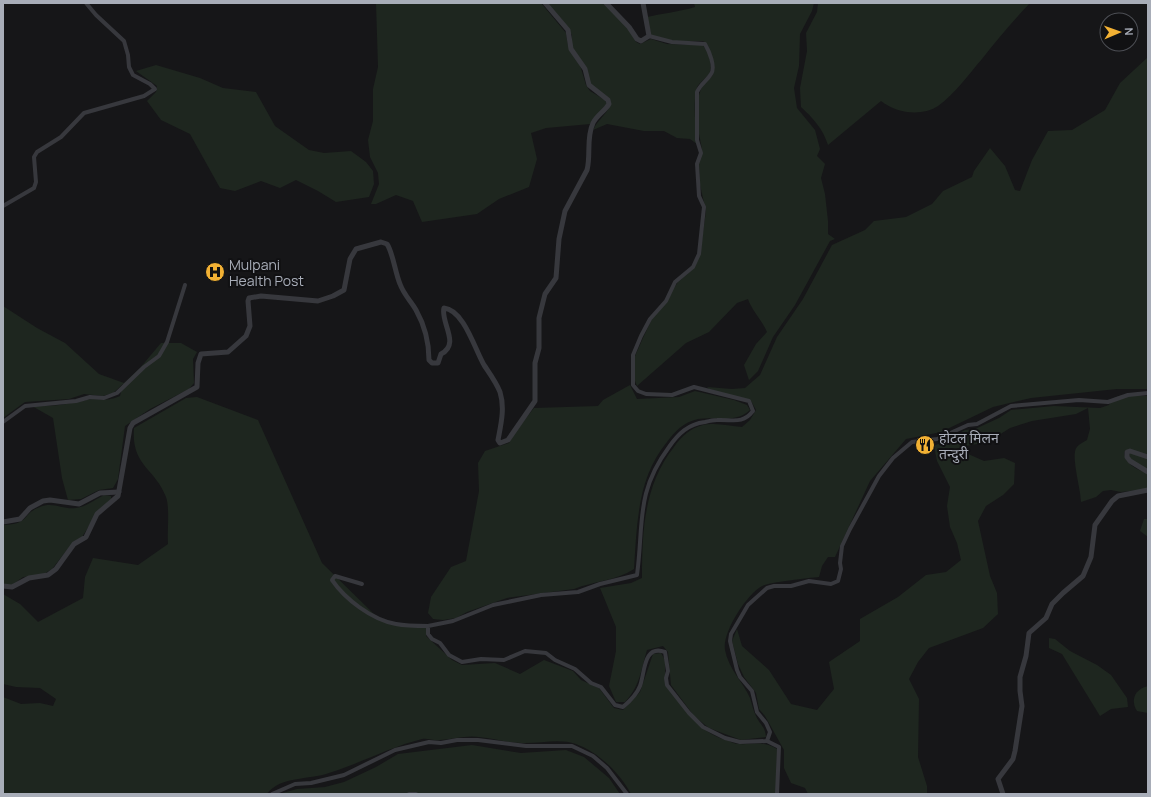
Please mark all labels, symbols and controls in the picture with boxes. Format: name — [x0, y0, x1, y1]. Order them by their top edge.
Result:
north arrow — [1099, 12, 1139, 52]
text: N — [1122, 27, 1137, 36]
place label: Mulpani Health Post — [229, 255, 304, 290]
hospital icon: Mulpani Health Post — [204, 261, 226, 283]
place label: होटल मिलन तन्दुरी — [939, 428, 999, 464]
restaurant icon: होटल मिलन तन्दुरी — [914, 434, 936, 456]

